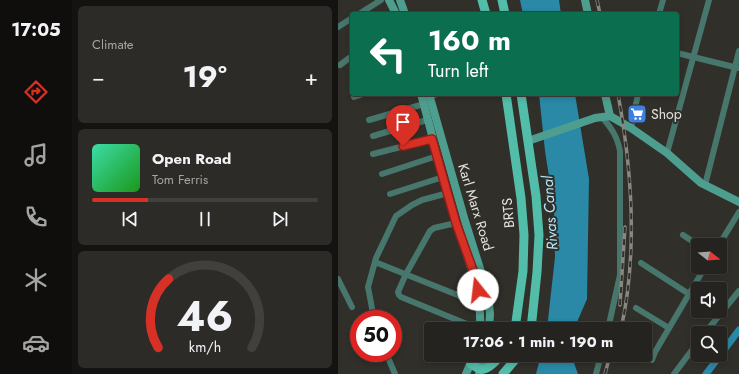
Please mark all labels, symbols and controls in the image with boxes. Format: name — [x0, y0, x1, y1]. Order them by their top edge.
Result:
text: 17:05 — [11, 17, 61, 43]
text: 160 m — [428, 20, 511, 61]
icon: left — [362, 28, 414, 80]
text: Climate — [92, 35, 133, 54]
text: 19° — [183, 55, 227, 98]
text: Turn left — [428, 58, 488, 84]
text: − — [92, 61, 105, 93]
text: + — [304, 61, 318, 93]
icon: directions — [22, 78, 50, 106]
supermarket icon: Shop — [626, 103, 648, 125]
place label: Shop — [651, 104, 682, 124]
pin — [386, 105, 420, 146]
icon: arrive — [392, 111, 414, 133]
icon: music — [22, 141, 50, 169]
text: Open Road — [152, 148, 231, 170]
street label: Karl Marx Road — [453, 161, 499, 253]
text: Tom Ferris — [152, 170, 208, 189]
water label: Rivas Canal — [536, 174, 564, 251]
street label: BRTS — [497, 197, 519, 229]
icon: phone — [22, 203, 50, 231]
icon: previous — [119, 208, 141, 230]
icon: pause — [194, 208, 216, 230]
icon: next — [269, 208, 291, 230]
north arrow — [691, 238, 727, 274]
map controls — [691, 238, 727, 362]
icon: climate — [22, 266, 50, 294]
position arrow — [457, 269, 499, 311]
button: sound — [691, 282, 727, 318]
text: 46 — [177, 285, 233, 346]
speed limit sign: 50 — [350, 310, 402, 362]
button: search — [691, 326, 727, 362]
icon: car — [22, 329, 50, 357]
text: 17:06 · 1 min · 190 m — [463, 331, 613, 353]
text: km/h — [189, 336, 221, 356]

